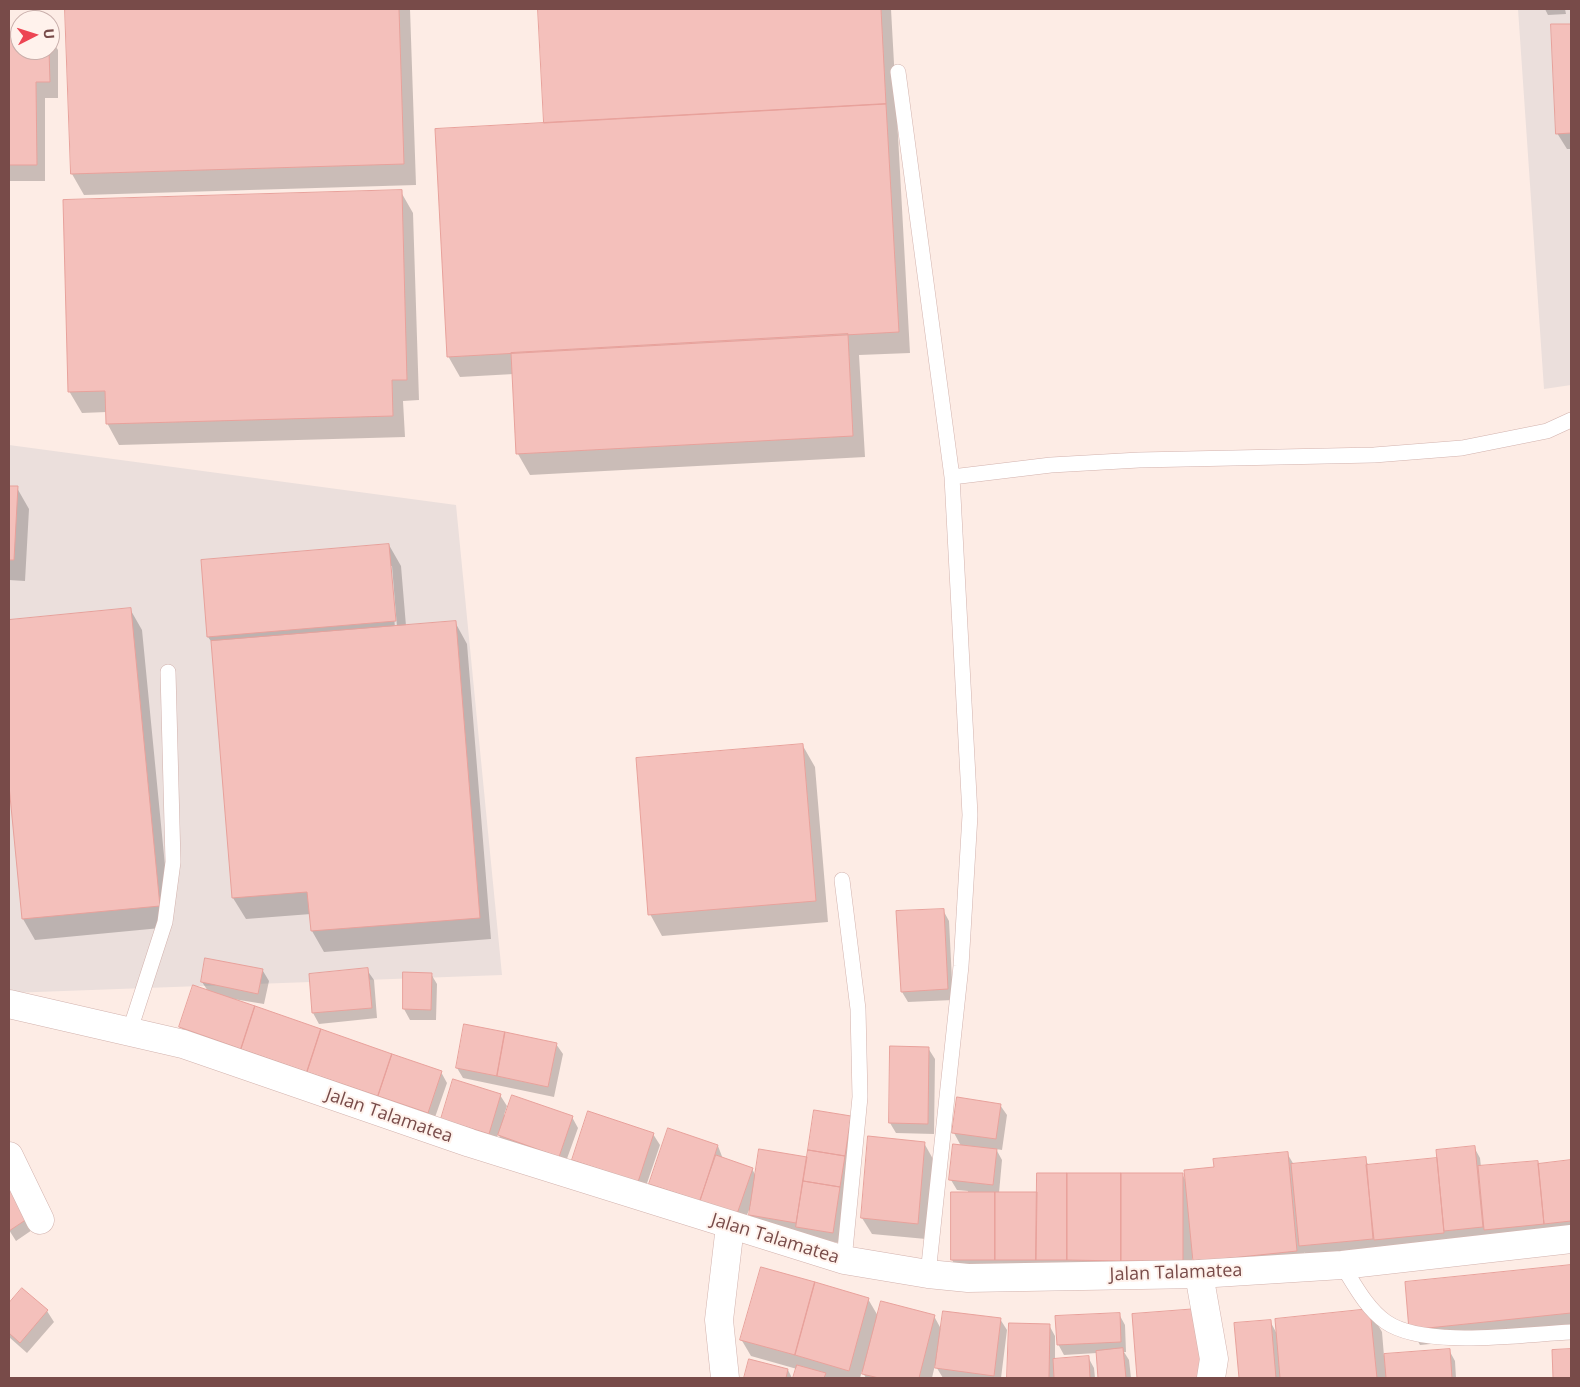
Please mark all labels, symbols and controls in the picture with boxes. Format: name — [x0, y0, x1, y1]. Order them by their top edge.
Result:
north arrow — [10, 10, 60, 60]
text: U — [40, 28, 59, 40]
street label: Jalan Talamatea — [323, 1084, 455, 1148]
street label: Jalan Talamatea — [708, 1209, 842, 1269]
street label: Jalan Talamatea — [1109, 1260, 1243, 1286]

